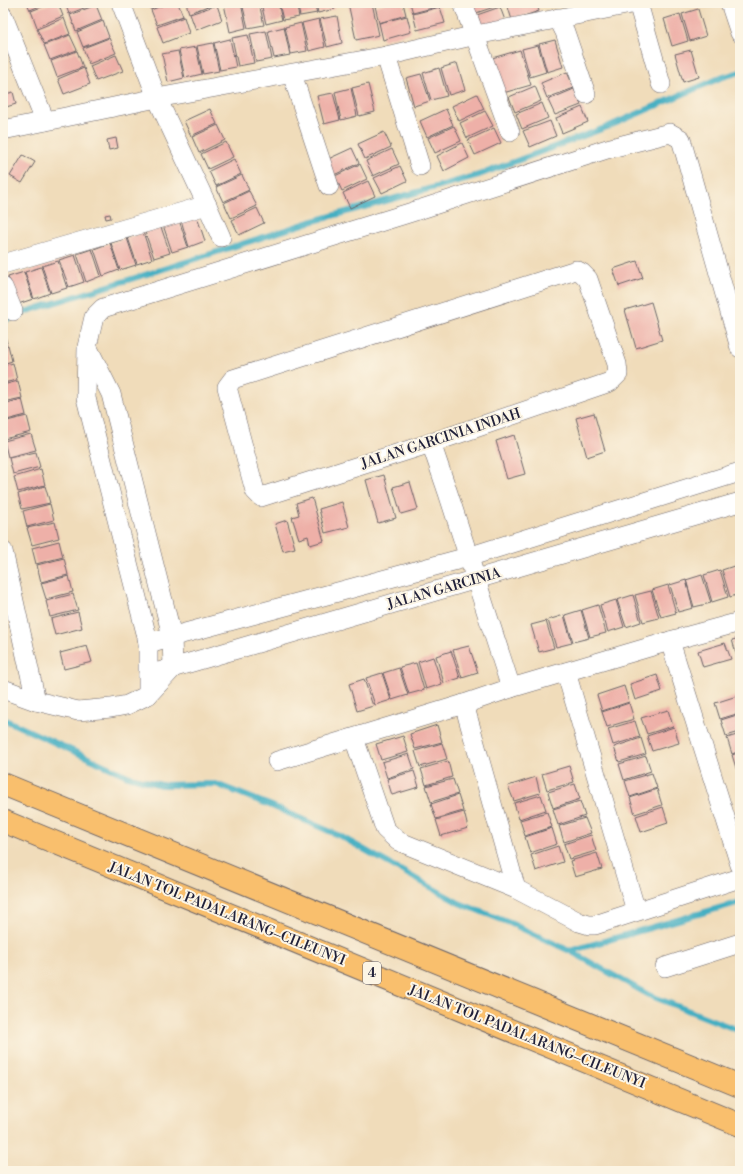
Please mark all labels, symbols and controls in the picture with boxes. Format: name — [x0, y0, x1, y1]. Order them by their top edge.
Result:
street label: JALAN GARCINIA INDAH — [358, 404, 524, 474]
street label: JALAN GARCINIA — [384, 564, 503, 614]
street label: JALAN TOL PADALARANG–CILEUNYI — [105, 858, 349, 970]
road number: 4 — [363, 962, 381, 984]
street label: JALAN TOL PADALARANG–CILEUNYI — [405, 981, 649, 1093]

